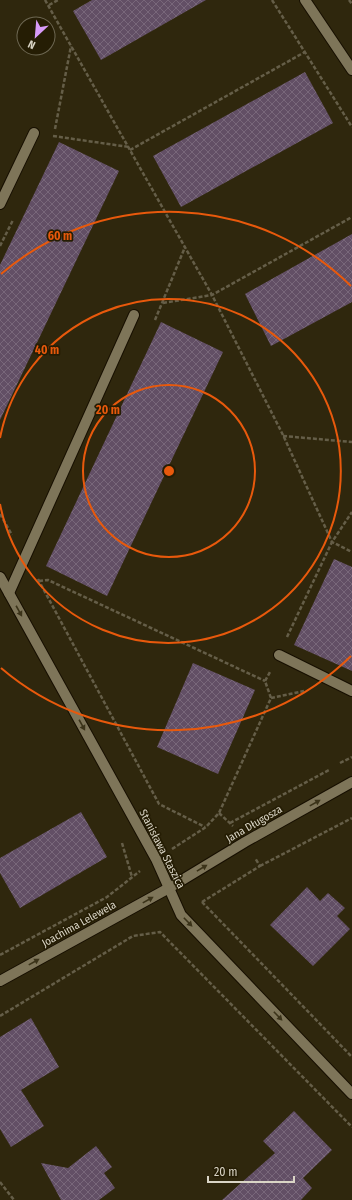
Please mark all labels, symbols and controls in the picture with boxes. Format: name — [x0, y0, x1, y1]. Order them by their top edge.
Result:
north arrow — [16, 16, 56, 56]
text: N — [26, 37, 38, 52]
text: 60 m — [48, 229, 72, 243]
text: 40 m — [35, 343, 59, 357]
text: 20 m — [95, 403, 120, 417]
centre of rings — [162, 464, 176, 478]
one-way arrow — [16, 606, 22, 617]
one-way arrow — [79, 719, 85, 731]
one-way arrow — [309, 800, 321, 807]
street label: Jana Długosza — [224, 803, 284, 845]
street label: Stanisława Staszica — [136, 807, 188, 891]
one-way arrow — [196, 865, 208, 872]
one-way arrow — [142, 896, 154, 903]
street label: Joachima Lelewela — [40, 898, 118, 950]
one-way arrow — [183, 917, 193, 927]
one-way arrow — [28, 959, 40, 966]
one-way arrow — [273, 1011, 282, 1021]
scale bar — [208, 1158, 294, 1184]
text: 20 m — [214, 1165, 238, 1179]

